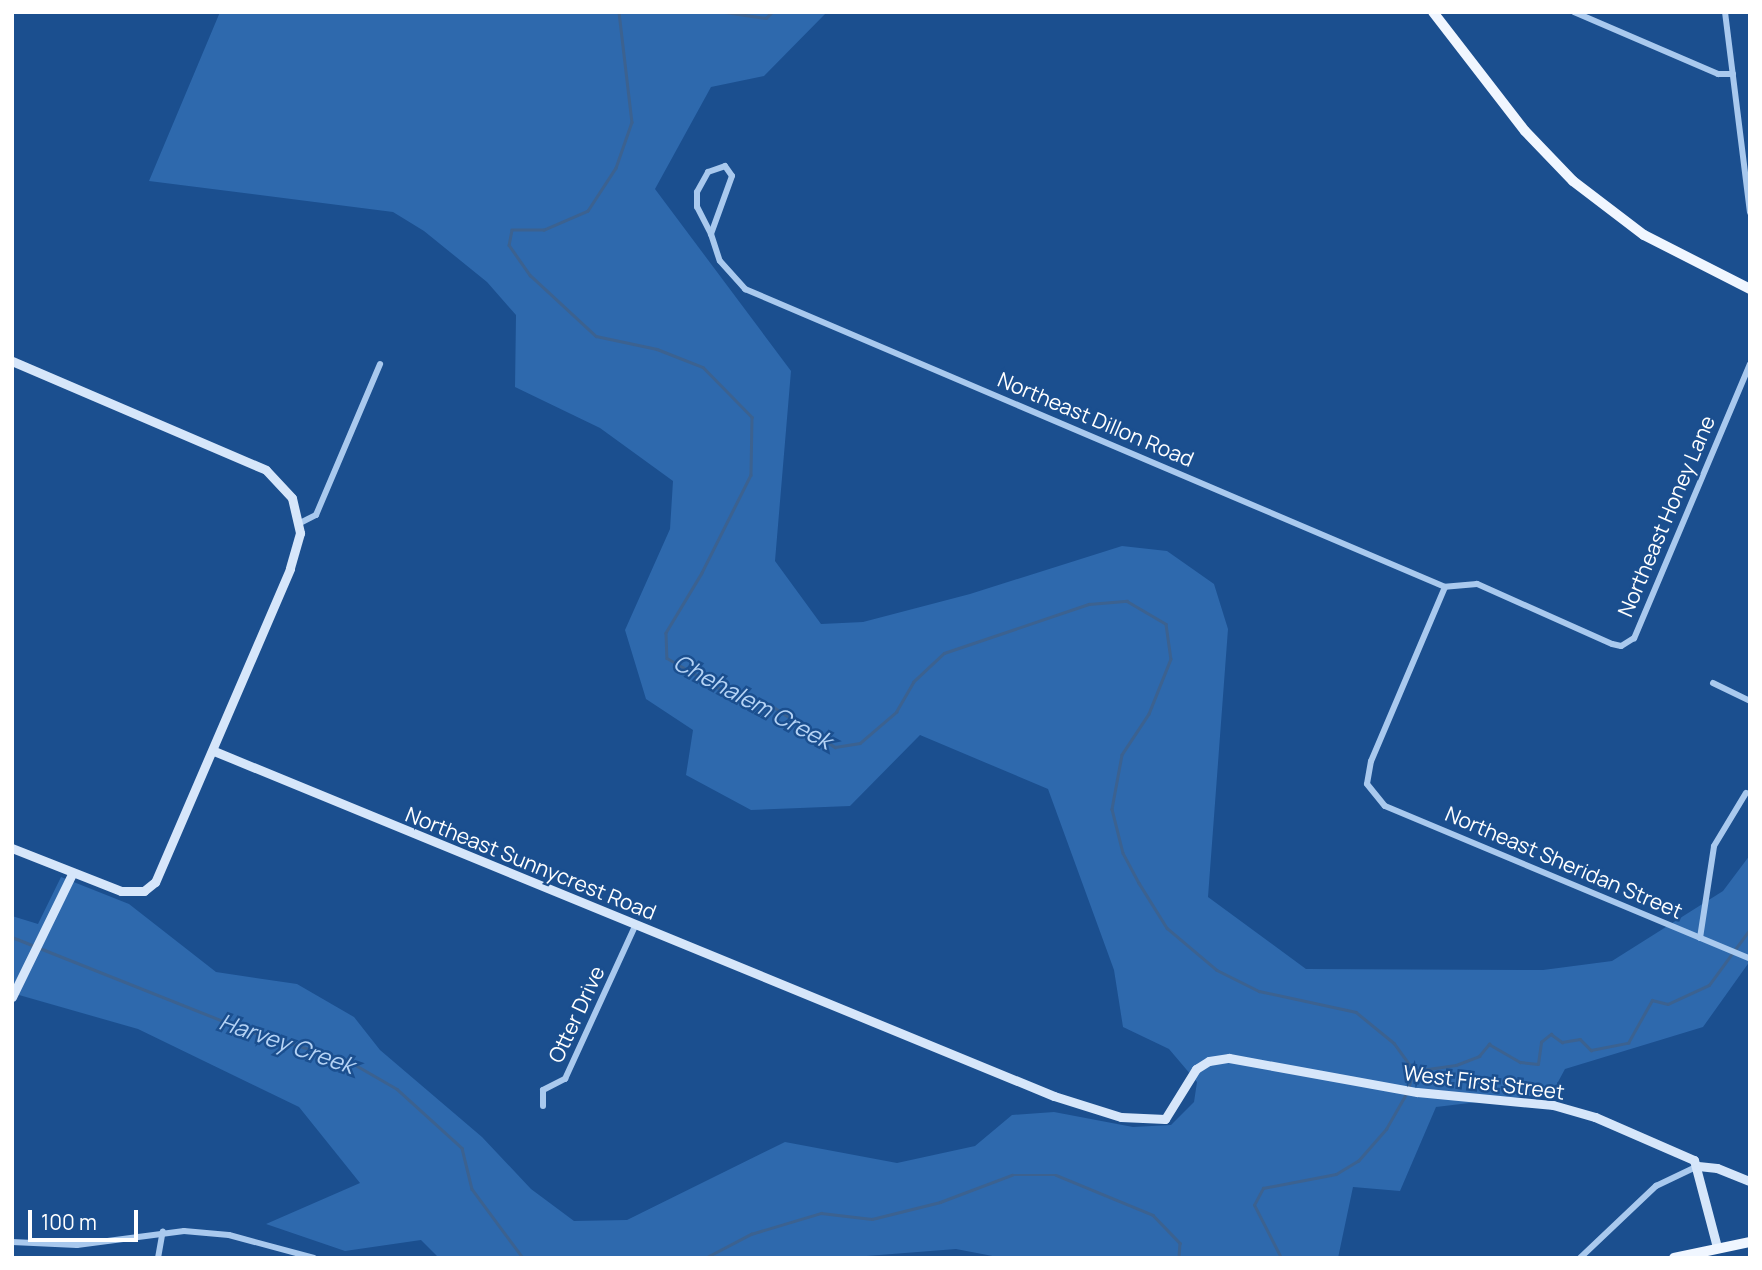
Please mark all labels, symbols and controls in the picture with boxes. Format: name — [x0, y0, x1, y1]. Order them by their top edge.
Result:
street label: Northeast Dillon Road — [994, 366, 1198, 472]
street label: Northeast Honey Lane — [1612, 412, 1720, 620]
water label: Chehalem Creek — [669, 648, 837, 754]
street label: Northeast Sunnycrest Road — [402, 801, 660, 925]
street label: Northeast Sheridan Street — [1442, 801, 1686, 923]
street label: Otter Drive — [543, 962, 609, 1066]
water label: Harvey Creek — [216, 1007, 358, 1079]
street label: West First Street — [1402, 1060, 1566, 1104]
scale bar — [32, 1196, 142, 1240]
text: 100 m — [41, 1208, 97, 1236]

